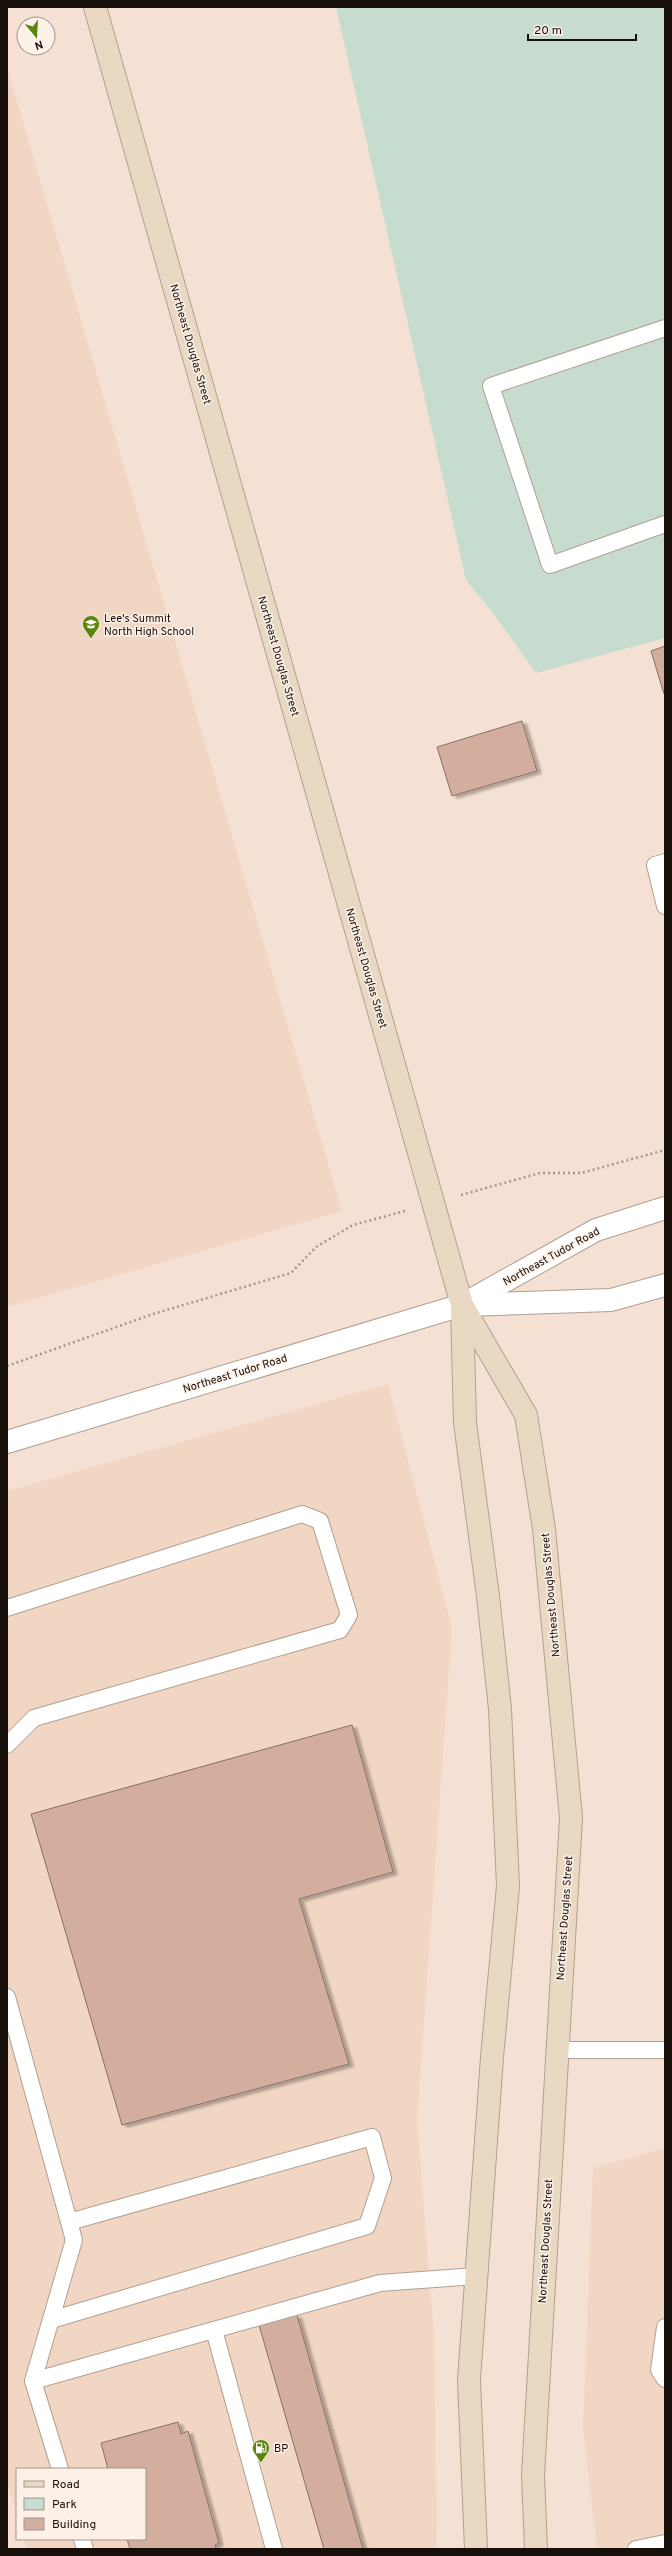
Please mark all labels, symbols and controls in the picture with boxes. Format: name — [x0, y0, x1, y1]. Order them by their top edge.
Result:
north arrow — [16, 16, 56, 56]
scale bar — [528, 16, 636, 42]
text: 20 m — [534, 23, 562, 39]
text: N — [33, 37, 45, 52]
street label: Northeast Douglas Street — [166, 282, 214, 406]
street label: Northeast Douglas Street — [254, 594, 302, 718]
place label: Lee's Summit North High School — [104, 612, 194, 639]
school or university icon: Lee's Summit North High School — [81, 614, 101, 639]
street label: Northeast Douglas Street — [342, 906, 390, 1030]
street label: Northeast Tudor Road — [501, 1224, 602, 1289]
street label: Northeast Tudor Road — [181, 1351, 289, 1396]
street label: Northeast Douglas Street — [539, 1532, 563, 1658]
street label: Northeast Douglas Street — [554, 1855, 576, 1981]
street label: Northeast Douglas Street — [536, 2178, 556, 2304]
fuel station icon: BP — [251, 2438, 271, 2463]
place label: BP — [274, 2442, 288, 2456]
legend — [16, 2468, 146, 2540]
text: Road — [52, 2477, 80, 2493]
text: Park — [52, 2497, 77, 2513]
text: Building — [52, 2517, 96, 2533]

